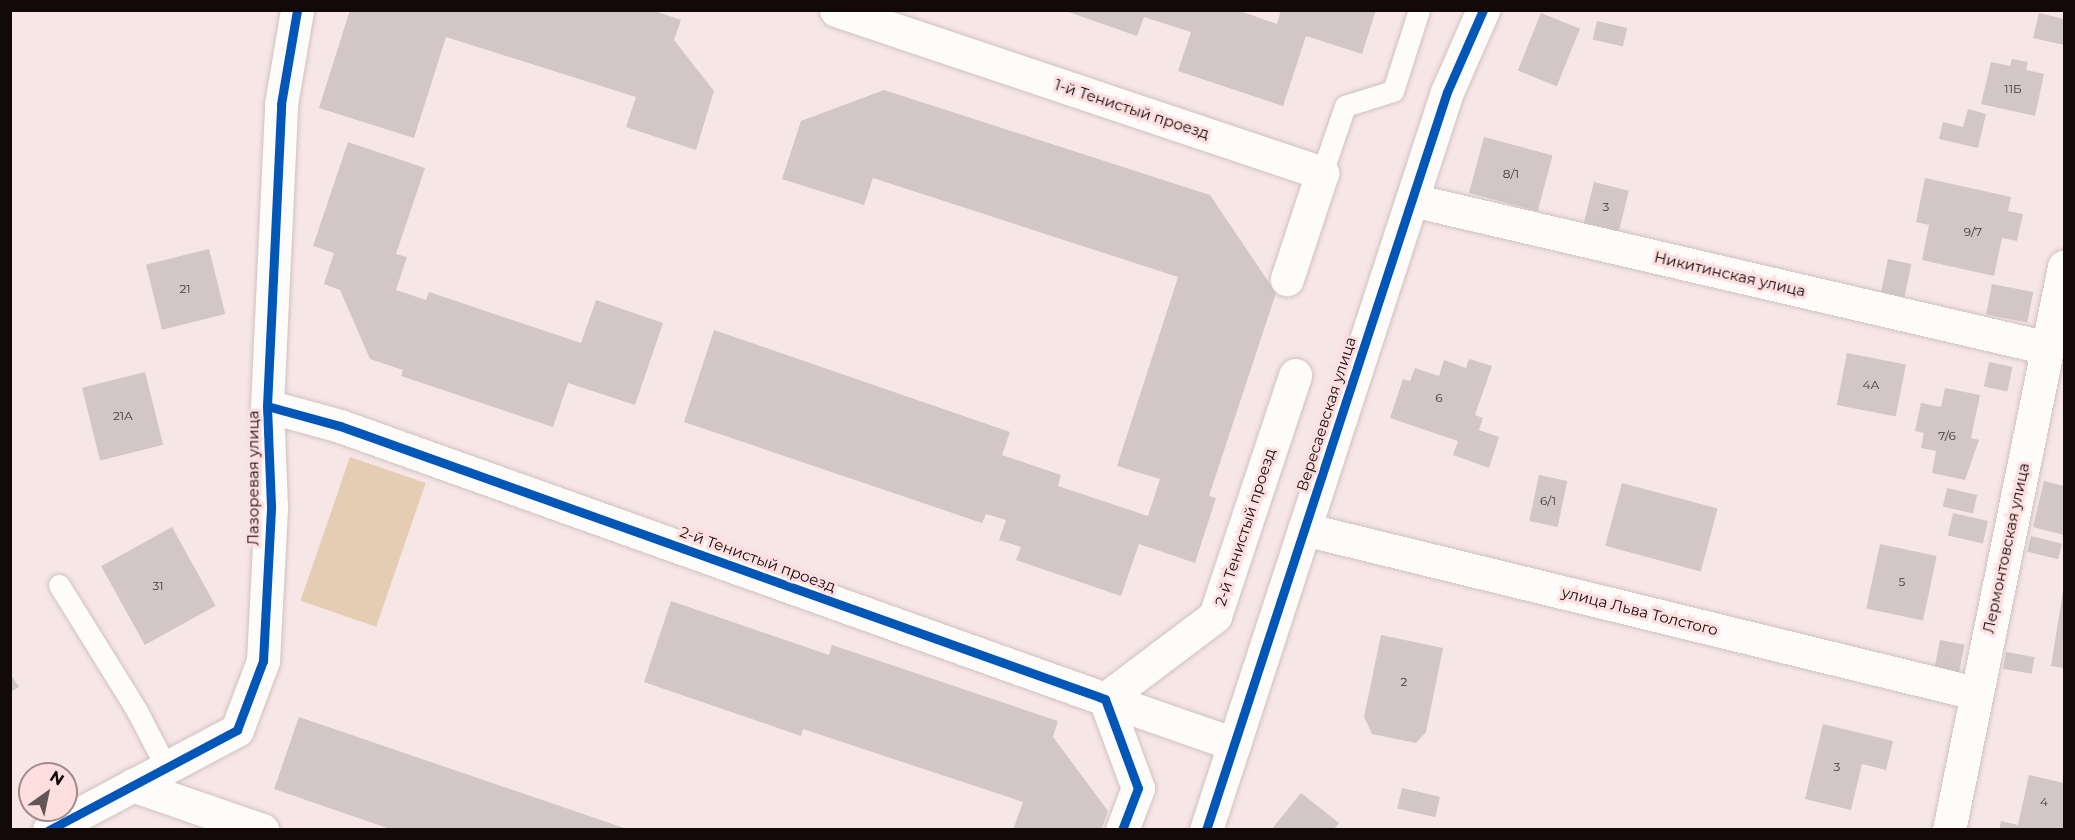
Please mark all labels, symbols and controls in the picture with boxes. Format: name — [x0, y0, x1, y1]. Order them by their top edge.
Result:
street label: 1-й Тенистый проезд — [1052, 75, 1212, 143]
house number: 11Б — [2004, 82, 2022, 96]
house number: 8/1 — [1503, 167, 1519, 181]
house number: 3 — [1603, 200, 1609, 214]
house number: 9/7 — [1964, 225, 1982, 239]
street label: Никитинская улица — [1653, 248, 1807, 300]
house number: 21 — [179, 282, 191, 296]
street label: Вересаевская улица — [1293, 335, 1359, 493]
house number: 4А — [1863, 378, 1879, 392]
house number: 6 — [1435, 391, 1443, 405]
house number: 21А — [113, 409, 133, 423]
street label: Лазоревая улица — [244, 410, 262, 546]
house number: 7/6 — [1938, 429, 1956, 443]
street label: 2-й Тенистый проезд — [1211, 446, 1279, 608]
street label: Лермонтовская улица — [1979, 461, 2033, 635]
house number: 6/1 — [1540, 494, 1556, 508]
street label: 2-й Тенистый проезд — [678, 522, 838, 596]
house number: 5 — [1899, 575, 1905, 589]
house number: 31 — [152, 579, 164, 593]
street label: улица Льва Толстого — [1560, 583, 1720, 639]
house number: 2 — [1401, 675, 1407, 689]
house number: 3 — [1834, 760, 1840, 774]
north arrow — [18, 762, 78, 822]
text: N — [46, 767, 68, 790]
house number: 4 — [2040, 795, 2048, 809]

